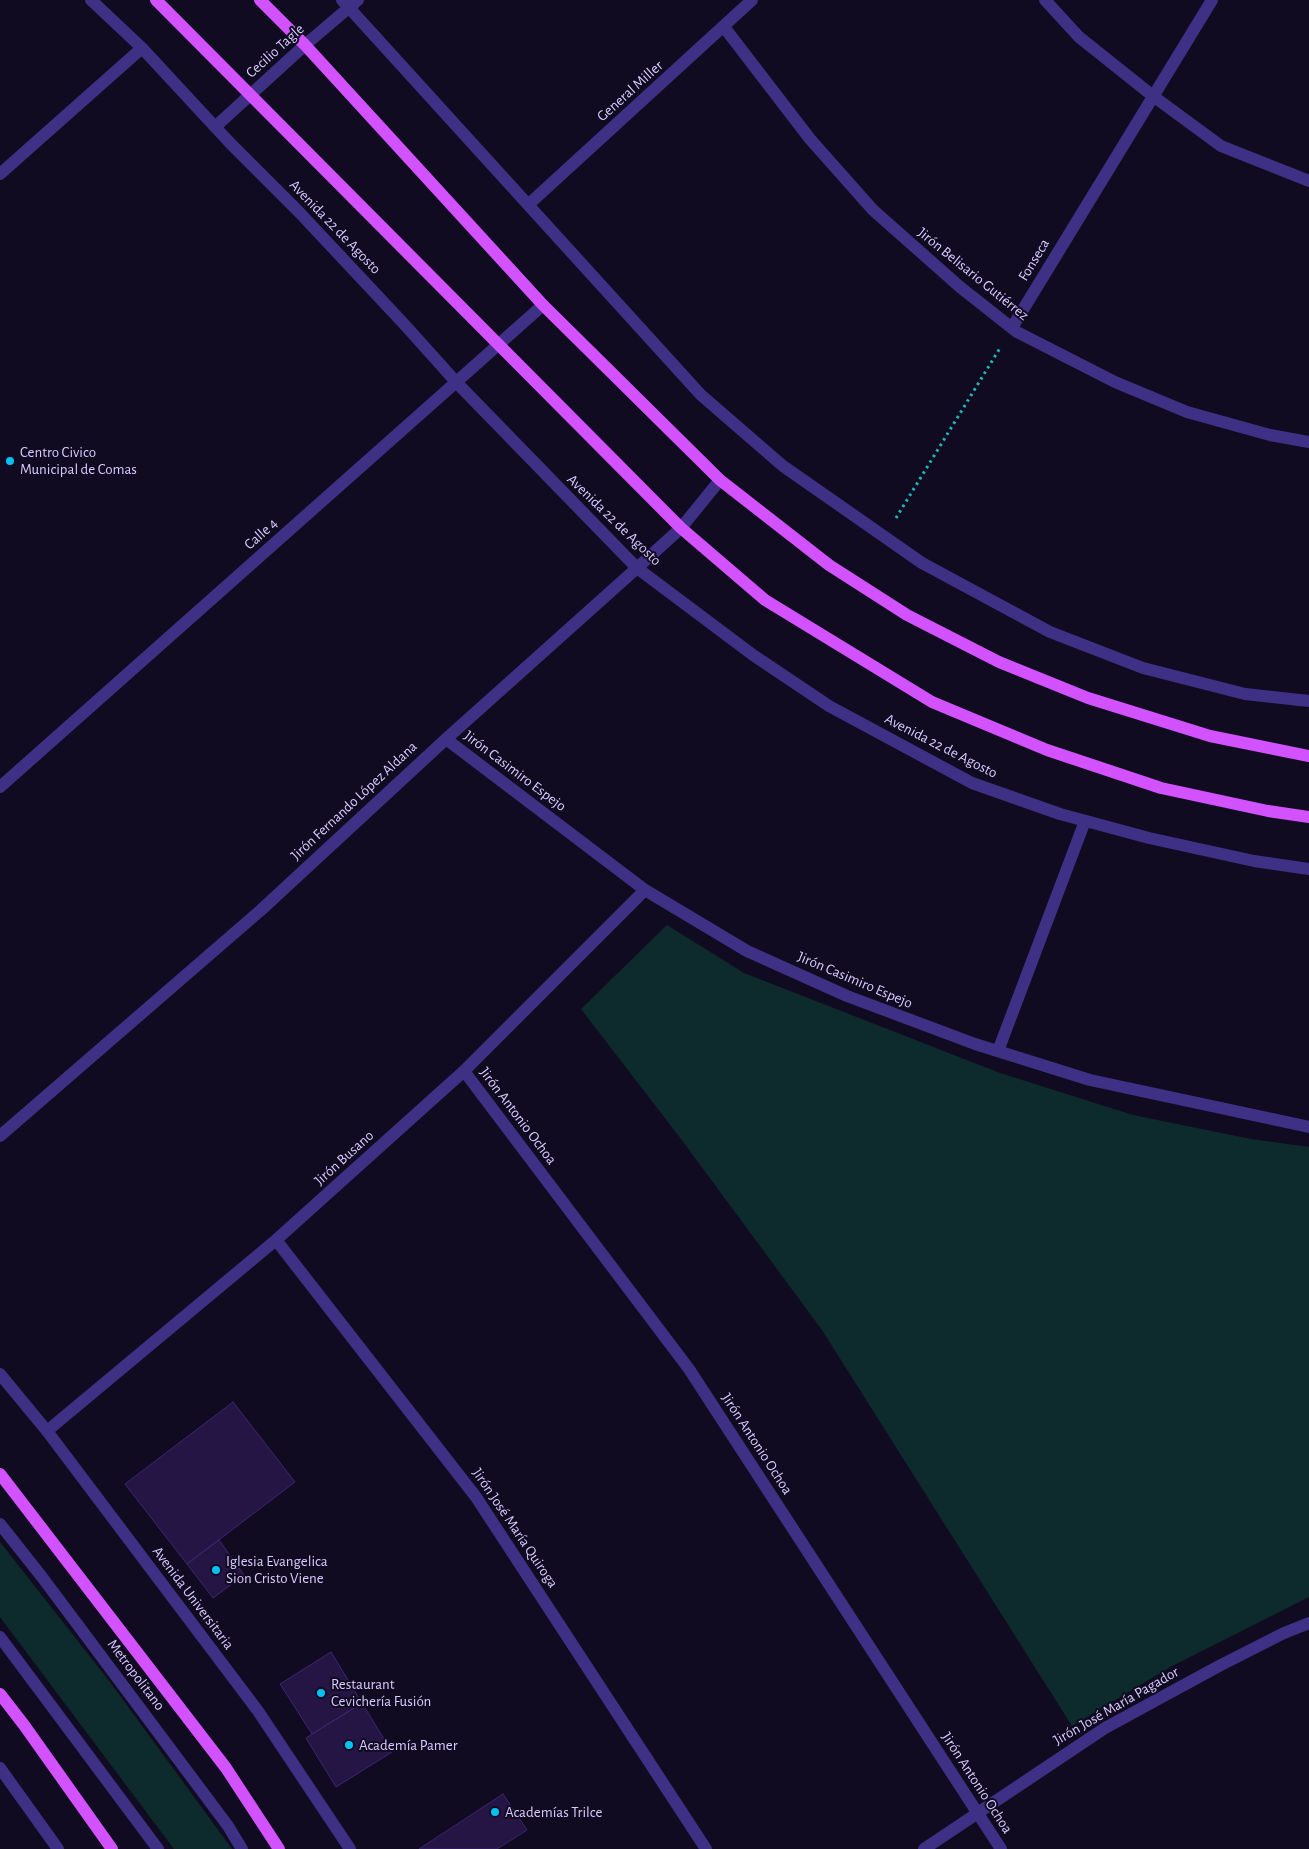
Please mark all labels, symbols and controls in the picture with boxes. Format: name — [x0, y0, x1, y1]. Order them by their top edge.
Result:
street label: Cecilio Tagle — [242, 20, 308, 82]
street label: General Miller — [593, 57, 667, 125]
street label: Avenida 22 de Agosto — [285, 176, 385, 278]
street label: Jirón Belisario Gutiérrez — [914, 224, 1032, 324]
street label: Fonseca — [1014, 236, 1054, 284]
place label: Centro Civico Municipal de Comas — [20, 443, 137, 478]
marker: Centro Civico Municipal de Comas — [4, 455, 16, 467]
street label: Avenida 22 de Agosto — [563, 470, 665, 570]
street label: Calle 4 — [241, 514, 281, 554]
street label: Avenida 22 de Agosto — [882, 710, 1000, 782]
street label: Jirón Casimiro Espejo — [460, 727, 570, 815]
street label: Jirón Fernando López Aldana — [287, 738, 421, 864]
street label: Jirón Casimiro Espejo — [795, 948, 915, 1012]
street label: Jirón Antonio Ochoa — [476, 1064, 560, 1168]
street label: Jirón Busano — [311, 1127, 377, 1189]
street label: Jirón Antonio Ochoa — [718, 1390, 796, 1498]
street label: Jirón José María Quiroga — [468, 1465, 562, 1591]
street label: Avenida Universitaria — [148, 1543, 238, 1653]
place label: Iglesia Evangelica Sion Cristo Viene — [226, 1552, 328, 1587]
marker: Iglesia Evangelica Sion Cristo Viene — [210, 1564, 222, 1576]
street label: Metropolitano — [103, 1636, 169, 1714]
street label: Jirón José María Pagador — [1050, 1663, 1182, 1749]
place label: Restaurant Cevichería Fusión — [331, 1675, 431, 1710]
marker: Restaurant Cevichería Fusión — [315, 1687, 327, 1699]
street label: Jirón Antonio Ochoa — [938, 1729, 1016, 1837]
place label: Academía Pamer — [359, 1736, 458, 1754]
marker: Academía Pamer — [343, 1739, 355, 1751]
place label: Academías Trilce — [505, 1803, 602, 1821]
marker: Academías Trilce — [489, 1806, 501, 1818]

